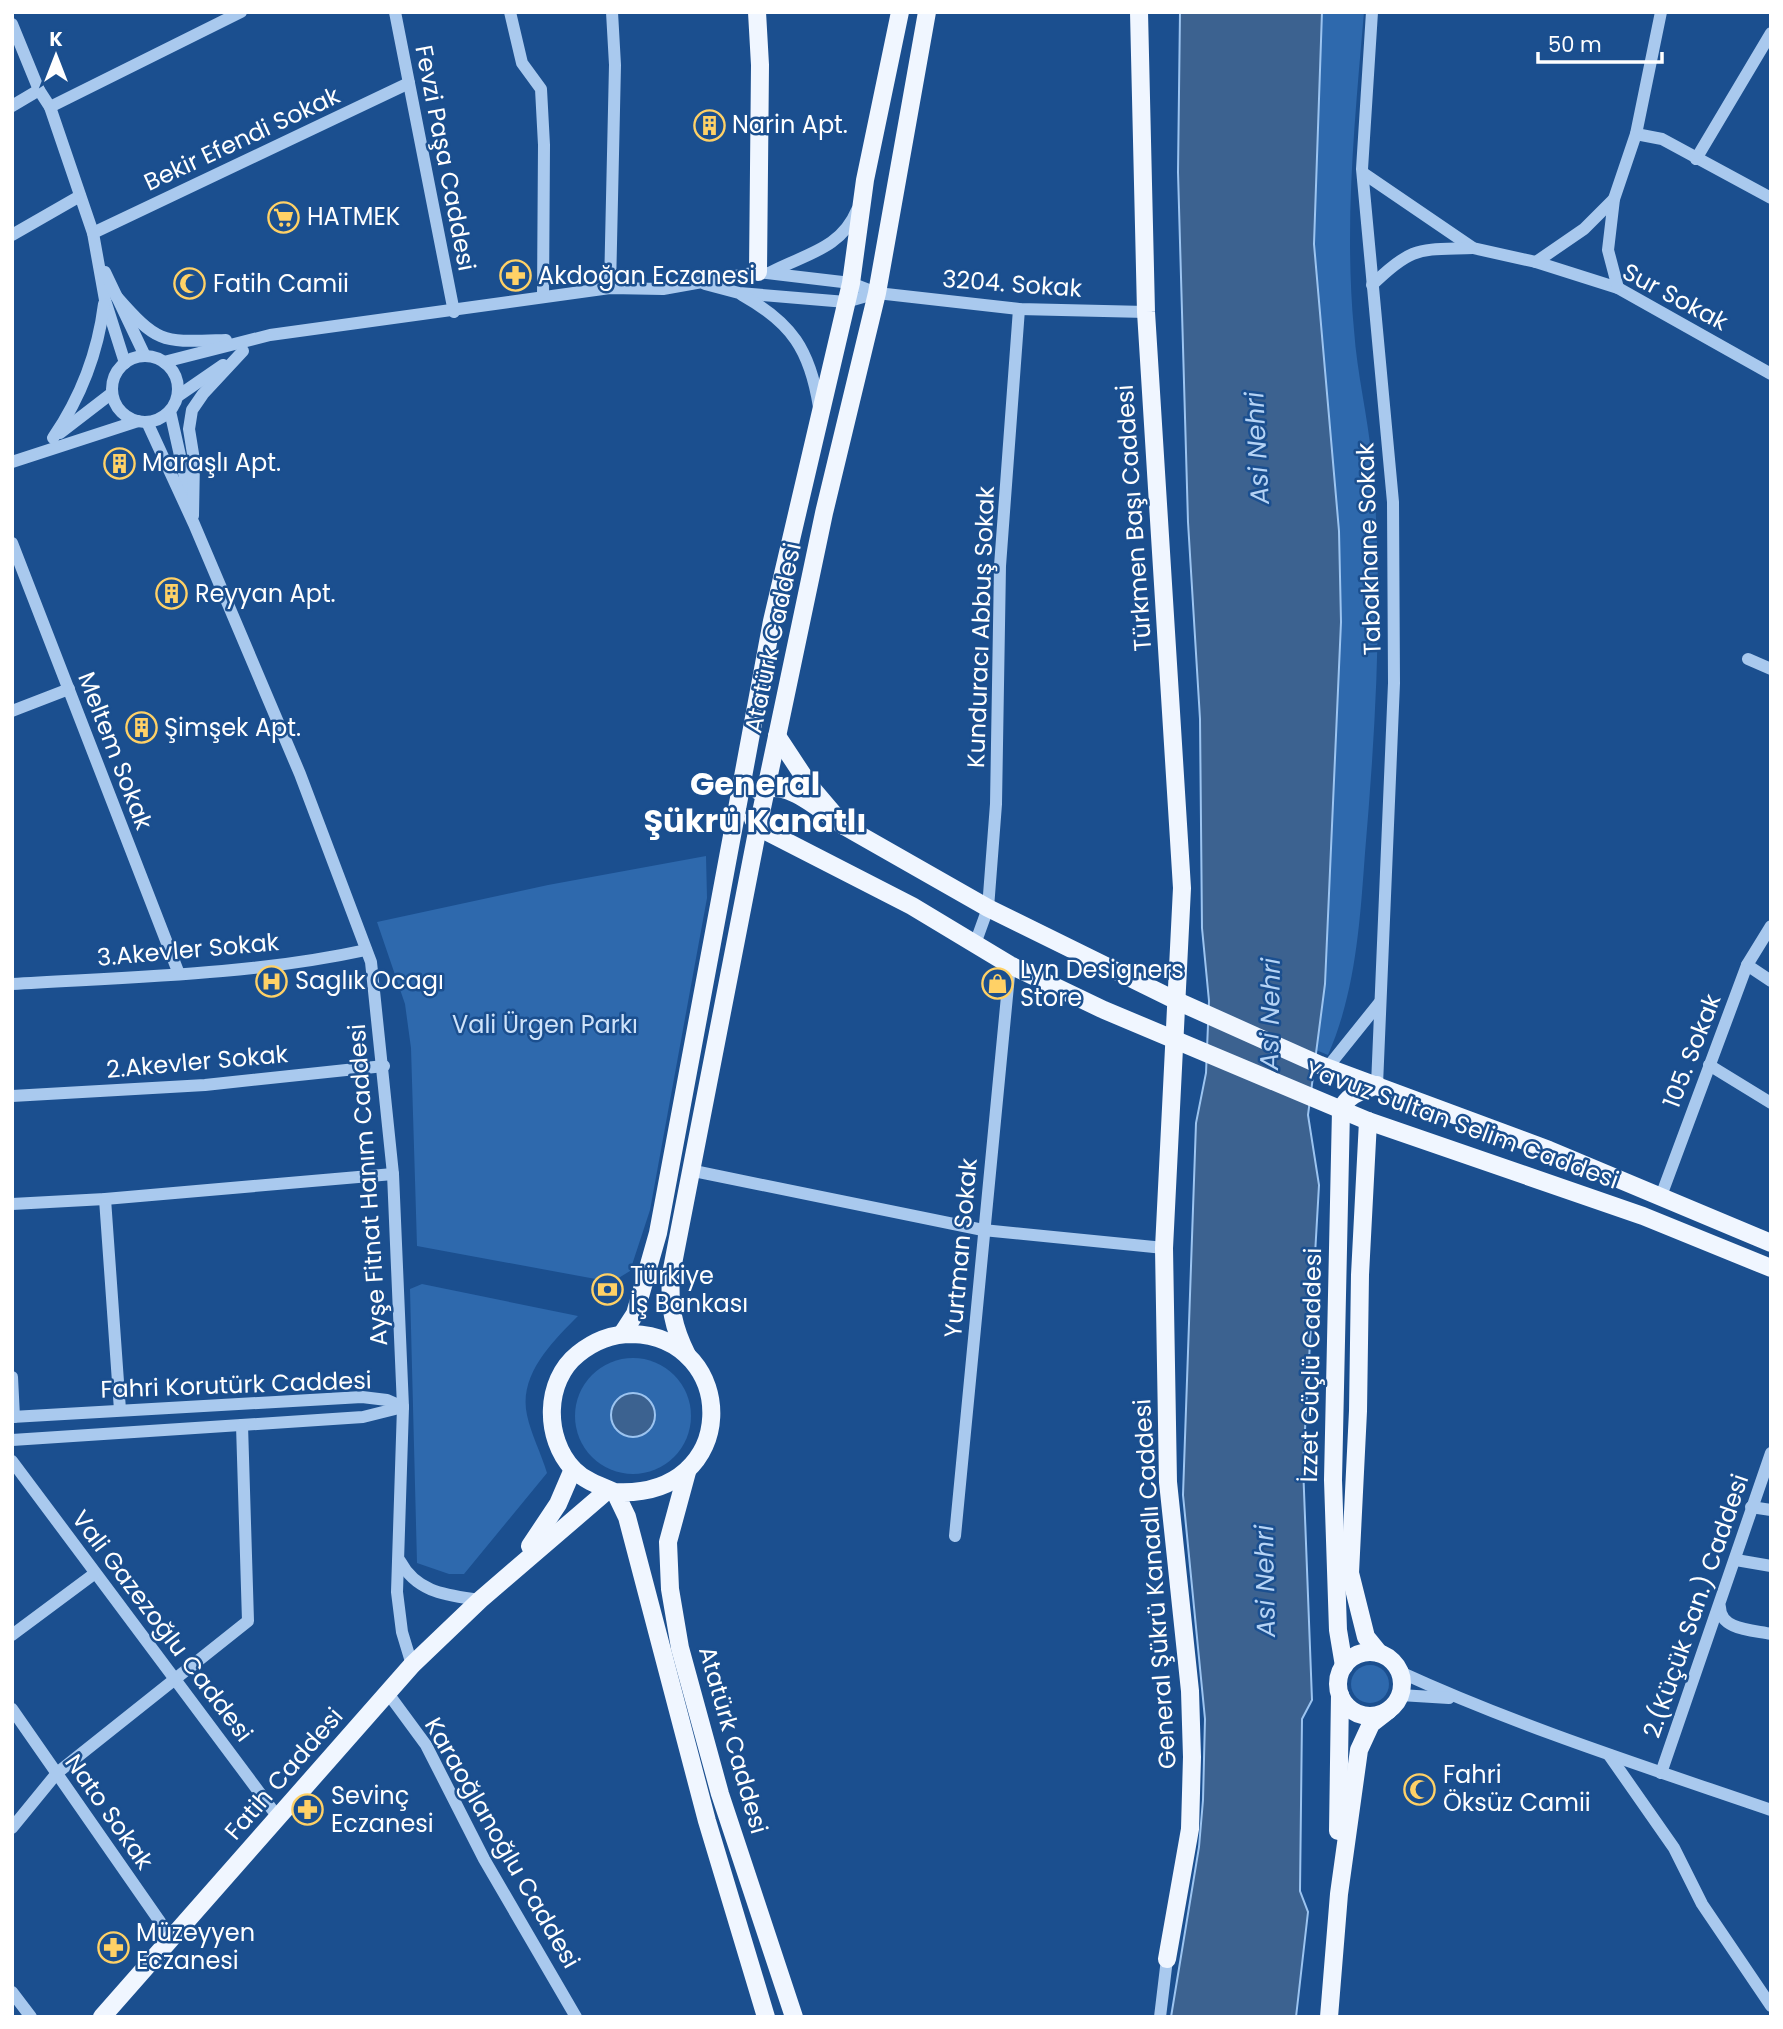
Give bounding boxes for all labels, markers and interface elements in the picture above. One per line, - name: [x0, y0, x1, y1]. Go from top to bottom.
- north arrow: [21, 21, 91, 91]
- scale bar: [1538, 21, 1662, 65]
- text: K: [49, 26, 63, 53]
- text: 50 m: [1548, 30, 1602, 59]
- street label: Fevzi Paşa Caddesi: [407, 42, 484, 274]
- street label: Bekir Efendi Sokak: [138, 78, 346, 198]
- building icon: Narin Apt.: [692, 108, 726, 142]
- place label: Narin Apt.: [732, 108, 848, 141]
- supermarket icon: HATMEK: [267, 200, 301, 234]
- place label: HATMEK: [307, 200, 400, 233]
- street label: Sur Sokak: [1617, 255, 1734, 338]
- pharmacy icon: Akdoğan Eczanesi: [498, 259, 532, 293]
- place label: Akdoğan Eczanesi: [538, 259, 755, 292]
- street label: 3204. Sokak: [941, 262, 1084, 305]
- mosque icon: Fatih Camii: [173, 267, 207, 301]
- place label: Fatih Camii: [213, 267, 349, 300]
- street label: Türkmen Başı Caddesi: [1108, 384, 1159, 653]
- water label: Asi Nehri: [1236, 390, 1278, 506]
- street label: Tabakhane Sokak: [1348, 442, 1389, 656]
- building icon: Maraşlı Apt.: [102, 446, 136, 480]
- place label: Maraşlı Apt.: [142, 446, 281, 479]
- street label: Kunduracı Abbuş Sokak: [959, 485, 1002, 769]
- street label: Atatürk Caddesi: [736, 540, 809, 736]
- building icon: Reyyan Apt.: [155, 577, 189, 611]
- place label: Reyyan Apt.: [195, 577, 336, 610]
- street label: Meltem Sokak: [70, 667, 161, 835]
- building icon: Şimşek Apt.: [124, 711, 158, 745]
- place label: Şimşek Apt.: [164, 711, 301, 744]
- district label: General Şükrü Kanatlı: [643, 761, 867, 843]
- street label: 3.Akevler Sokak: [96, 925, 281, 974]
- place label: Lyn Designers Store: [1020, 953, 1184, 1014]
- water label: Asi Nehri: [1251, 957, 1289, 1071]
- hospital icon: Saglık Ocagı: [255, 964, 289, 998]
- place label: Saglık Ocagı: [295, 964, 444, 997]
- shop icon: Lyn Designers Store: [980, 967, 1014, 1001]
- street label: 105. Sokak: [1655, 988, 1729, 1113]
- park label: Vali Ürgen Parkı: [452, 1008, 638, 1041]
- street label: Ayşe Fitnat Hanım Caddesi: [340, 1023, 395, 1347]
- street label: 2.Akevler Sokak: [105, 1037, 290, 1086]
- street label: Yavuz Sultan Selim Caddesi: [1301, 1052, 1623, 1197]
- street label: Yurtman Sokak: [936, 1156, 985, 1339]
- street label: İzzet Güçlü Caddesi: [1292, 1247, 1329, 1483]
- place label: Türkiye İş Bankası: [630, 1259, 748, 1320]
- bank icon: Türkiye İş Bankası: [590, 1273, 624, 1307]
- street label: Fahri Korutürk Caddesi: [100, 1363, 372, 1406]
- street label: General Şükrü Kanadlı Caddesi: [1125, 1398, 1184, 1770]
- street label: 2.(Küçük San.) Caddesi: [1635, 1470, 1756, 1742]
- street label: Vali Gazezoğlu Caddesi: [64, 1503, 260, 1748]
- water label: Asi Nehri: [1246, 1524, 1284, 1638]
- street label: Atatürk Caddesi: [691, 1642, 776, 1837]
- street label: Fatih Caddesi: [217, 1700, 350, 1847]
- street label: Karaoğlanoğlu Caddesi: [417, 1711, 588, 1974]
- street label: Nato Sokak: [57, 1747, 162, 1877]
- place label: Fahri Öksüz Camii: [1443, 1758, 1591, 1819]
- mosque icon: Fahri Öksüz Camii: [1403, 1772, 1437, 1806]
- place label: Sevinç Eczanesi: [331, 1779, 434, 1840]
- pharmacy icon: Sevinç Eczanesi: [291, 1793, 325, 1827]
- place label: Müzeyyen Eczanesi: [136, 1916, 255, 1977]
- pharmacy icon: Müzeyyen Eczanesi: [96, 1930, 130, 1964]

